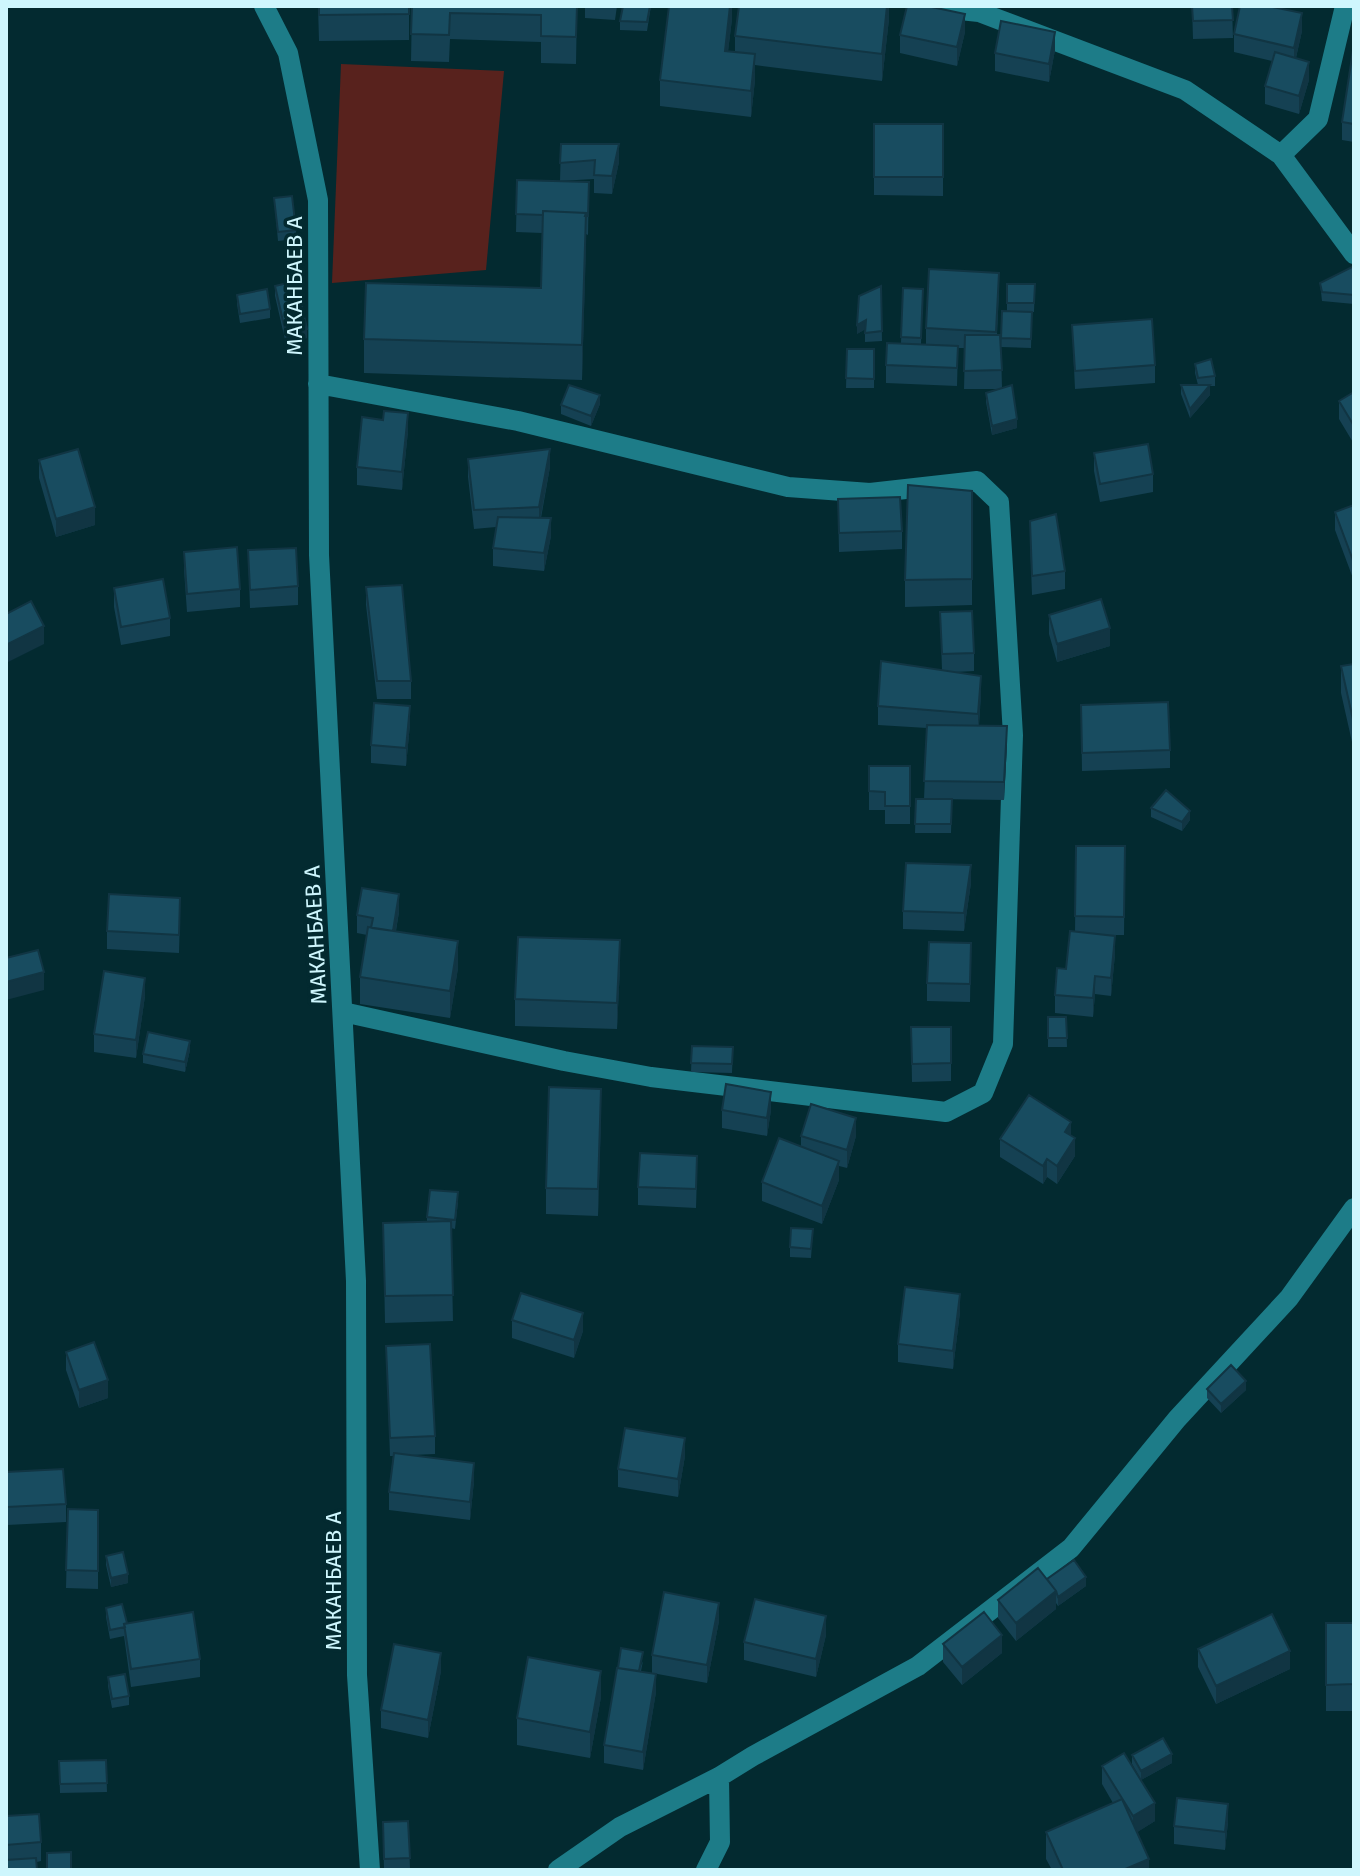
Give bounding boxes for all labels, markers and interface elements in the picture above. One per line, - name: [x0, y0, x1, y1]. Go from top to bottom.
- street label: МАКАНБАЕВ А: [281, 216, 308, 355]
- street label: МАКАНБАЕВ А: [298, 864, 333, 1005]
- street label: МАКАНБАЕВ А: [320, 1511, 347, 1650]

